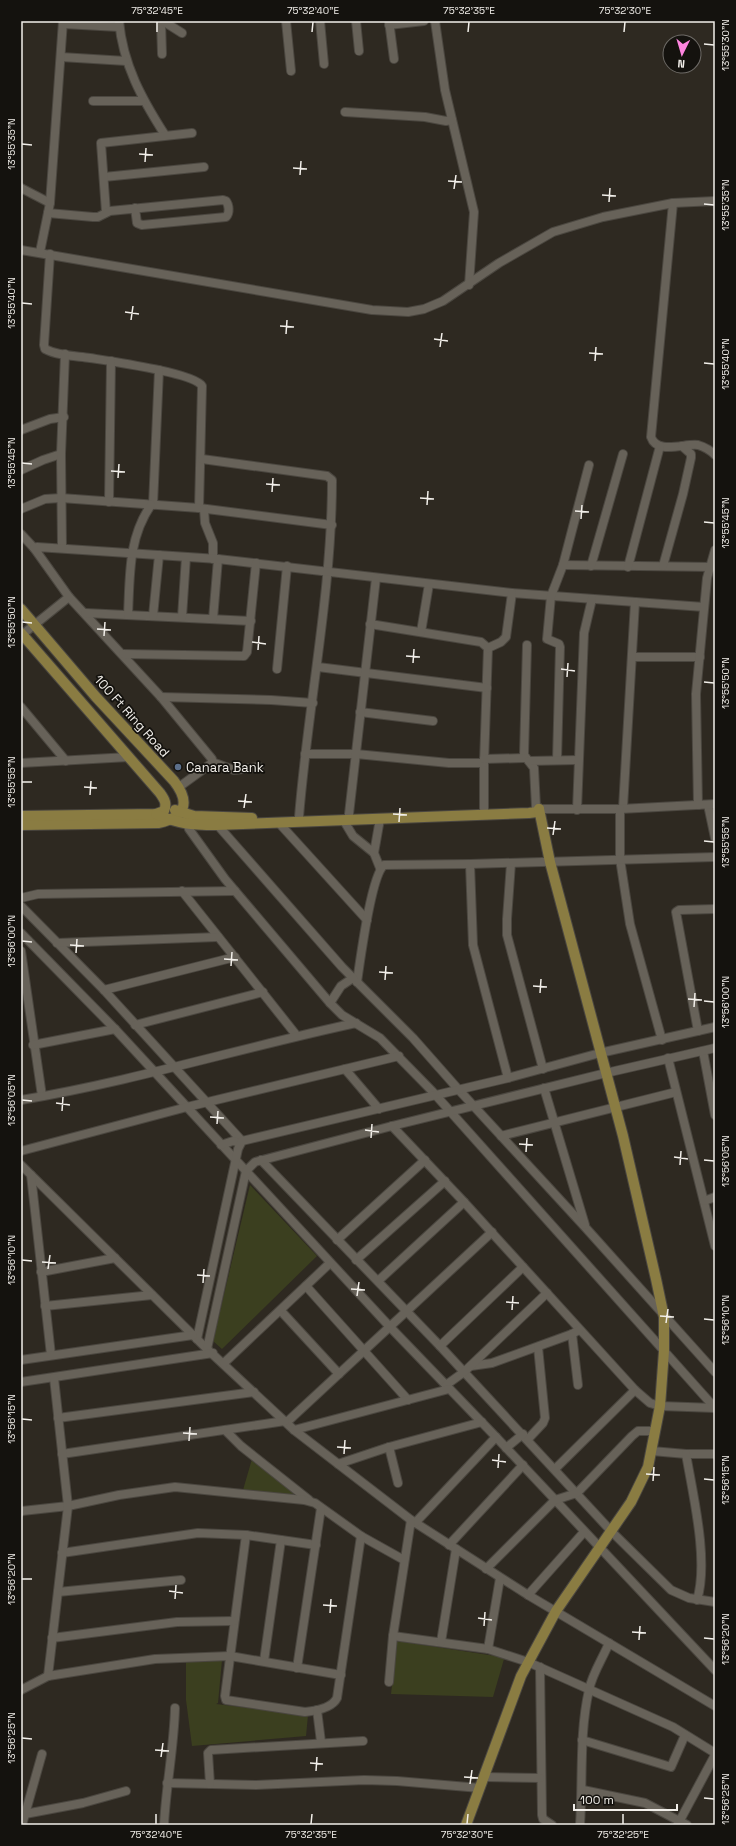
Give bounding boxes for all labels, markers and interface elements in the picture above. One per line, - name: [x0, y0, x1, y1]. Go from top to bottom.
- text: 75°32'45"E: [131, 4, 183, 17]
- text: 75°32'40"E: [287, 4, 339, 17]
- text: 75°32'35"E: [443, 4, 495, 17]
- text: 75°32'30"E: [599, 4, 652, 17]
- text: 13°55'30"N: [719, 19, 732, 71]
- north arrow: [662, 34, 702, 74]
- text: N: [677, 57, 685, 71]
- text: 13°55'35"N: [5, 118, 18, 170]
- text: 13°55'35"N: [719, 179, 732, 231]
- text: 13°55'40"N: [5, 277, 18, 329]
- text: 13°55'40"N: [719, 338, 732, 390]
- text: 13°55'45"N: [5, 437, 18, 489]
- text: 13°55'45"N: [719, 497, 732, 549]
- text: 13°55'50"N: [5, 596, 18, 648]
- text: 13°55'50"N: [719, 657, 732, 709]
- street label: 100 Ft Ring Road: [91, 671, 173, 761]
- text: 13°55'55"N: [5, 756, 18, 808]
- place label: Canara Bank: [186, 759, 264, 776]
- marker: Canara Bank: [173, 762, 183, 772]
- text: 13°55'55"N: [719, 816, 732, 868]
- text: 13°56'00"N: [5, 915, 18, 967]
- text: 13°56'00"N: [719, 976, 732, 1028]
- text: 13°56'05"N: [5, 1074, 18, 1126]
- text: 13°56'05"N: [719, 1135, 732, 1187]
- text: 13°56'10"N: [5, 1235, 18, 1285]
- text: 13°56'10"N: [719, 1295, 732, 1345]
- text: 13°56'15"N: [5, 1394, 18, 1444]
- text: 13°56'15"N: [719, 1455, 732, 1505]
- text: 13°56'20"N: [5, 1553, 18, 1605]
- text: 13°56'20"N: [719, 1613, 732, 1665]
- text: 13°56'25"N: [5, 1712, 18, 1764]
- text: 13°56'25"N: [719, 1773, 732, 1825]
- scale bar: [574, 1786, 677, 1812]
- text: 100 m: [580, 1792, 614, 1808]
- text: 75°32'40"E: [130, 1828, 182, 1841]
- text: 75°32'35"E: [285, 1828, 337, 1841]
- text: 75°32'30"E: [441, 1828, 494, 1841]
- text: 75°32'25"E: [597, 1828, 649, 1841]

